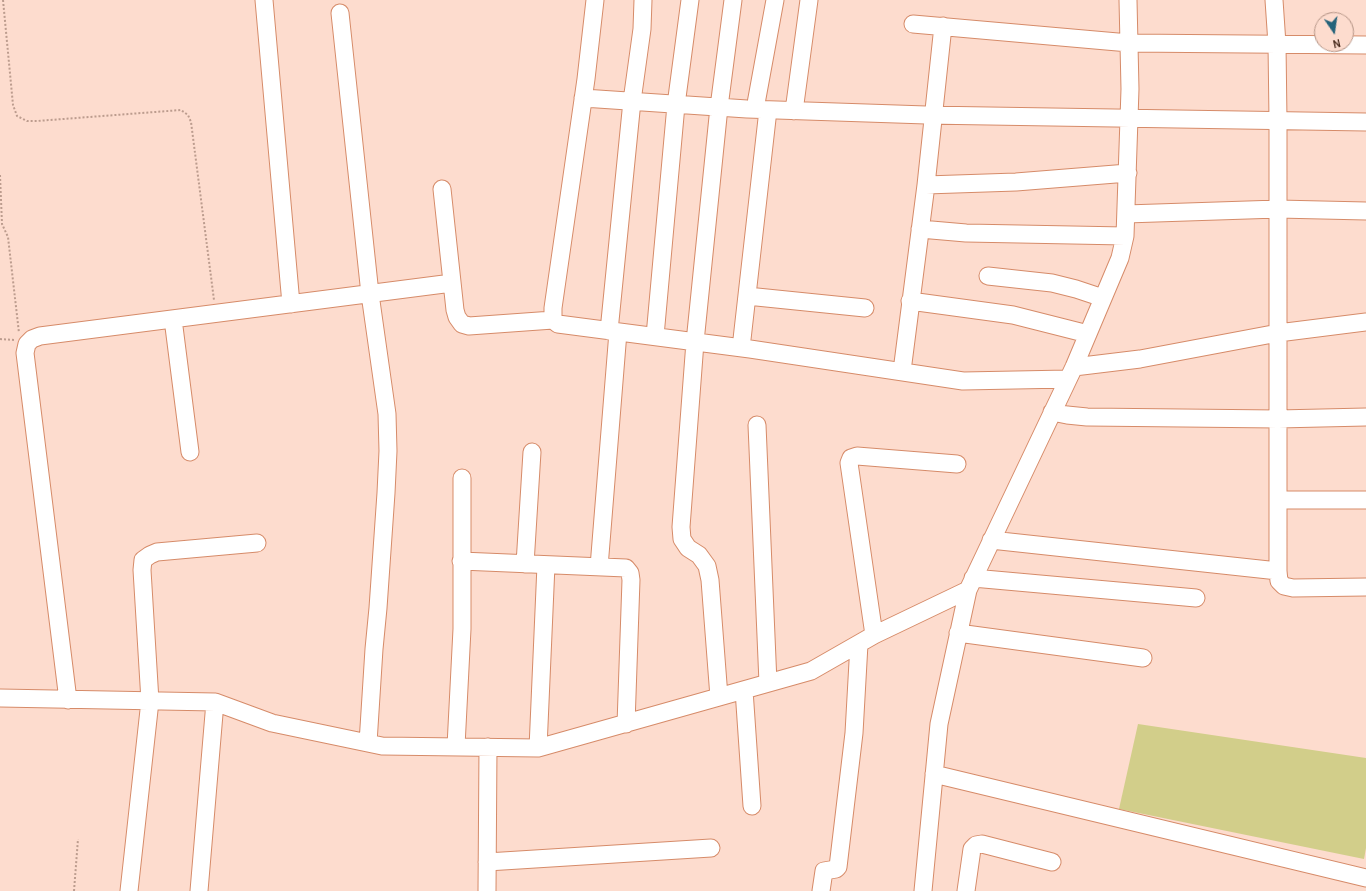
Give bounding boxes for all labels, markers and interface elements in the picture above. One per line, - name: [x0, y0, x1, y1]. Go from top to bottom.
- north arrow: [1314, 12, 1354, 52]
- text: N: [1331, 36, 1342, 50]

